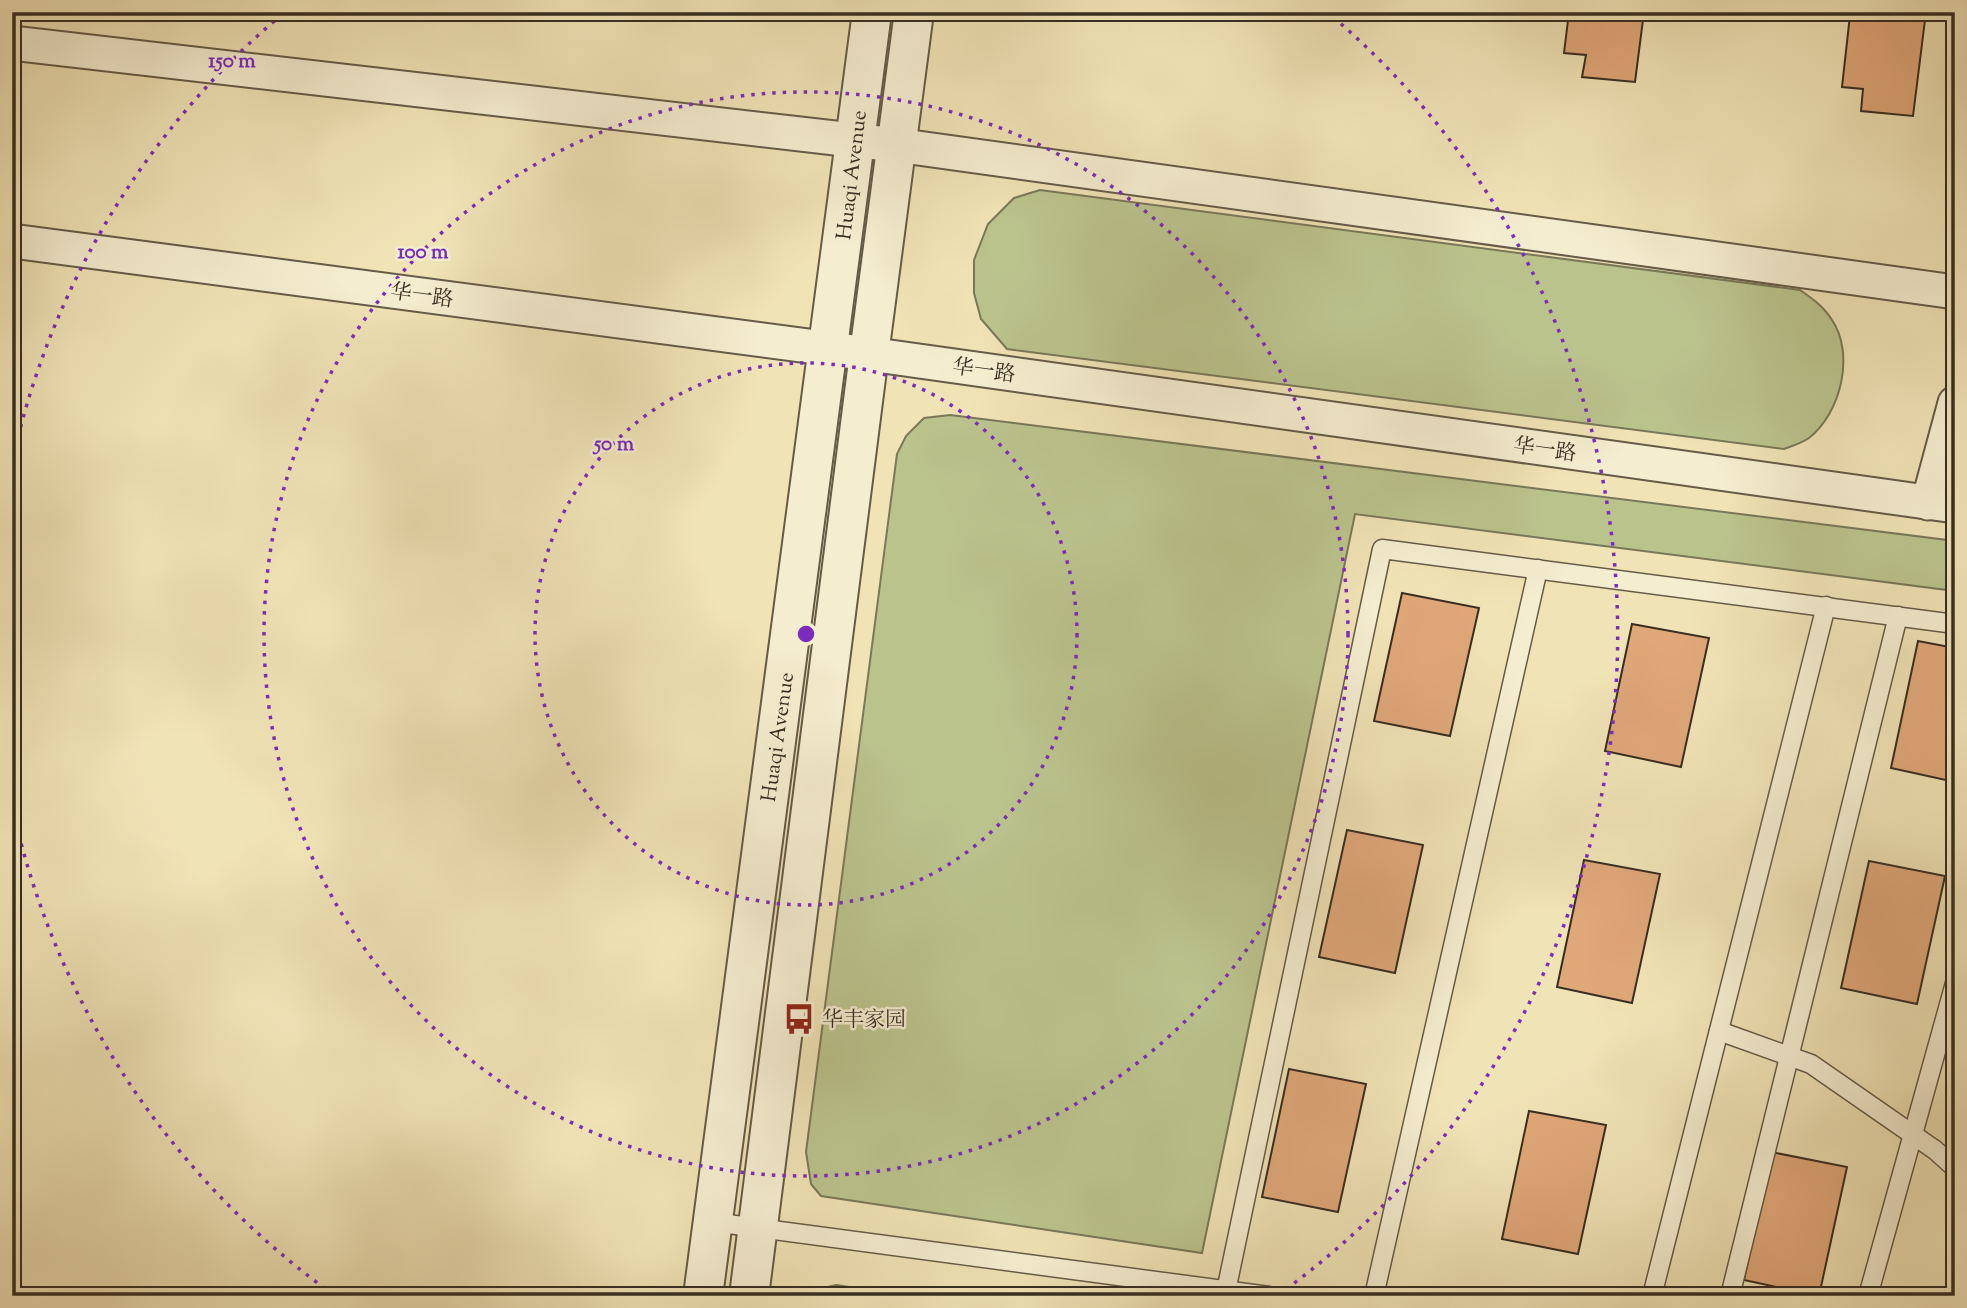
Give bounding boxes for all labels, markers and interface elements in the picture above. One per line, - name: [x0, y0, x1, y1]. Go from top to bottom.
- text: 150 m: [208, 47, 256, 77]
- street label: Huaqi Avenue: [830, 109, 876, 242]
- text: 100 m: [398, 238, 449, 268]
- street label: 华一路: [388, 278, 455, 316]
- street label: 华一路: [950, 353, 1017, 391]
- text: 50 m: [592, 430, 635, 460]
- street label: 华一路: [1511, 432, 1578, 470]
- centre of rings: [794, 622, 818, 646]
- street label: Huaqi Avenue: [755, 671, 803, 804]
- bus stop icon: 华丰家园: [782, 1002, 816, 1036]
- place label: 华丰家园: [822, 1006, 906, 1036]

